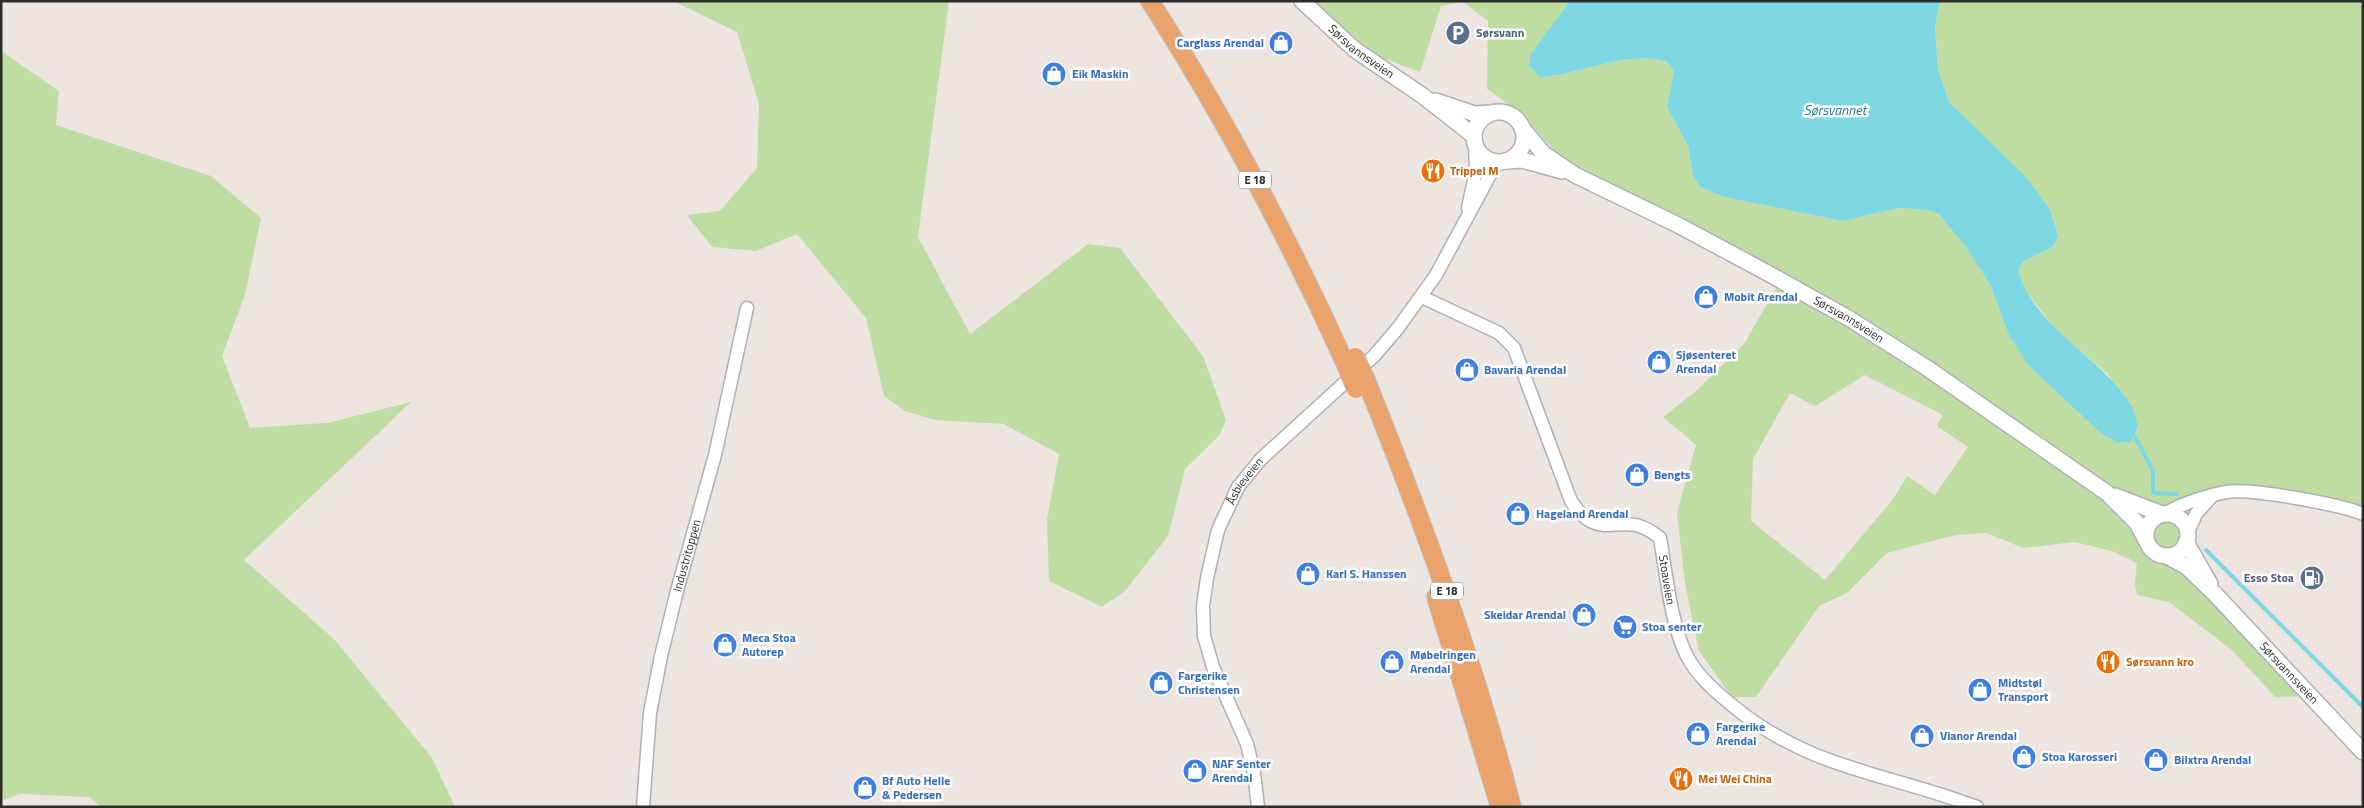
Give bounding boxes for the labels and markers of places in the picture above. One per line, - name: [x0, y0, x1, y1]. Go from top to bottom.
- parking icon: Sørsvann: [1445, 20, 1471, 46]
- place label: Sørsvann: [1476, 23, 1524, 42]
- shop icon: Carglass Arendal: [1268, 30, 1294, 56]
- place label: Carglass Arendal: [1177, 33, 1264, 52]
- shop icon: Eik Maskin: [1041, 61, 1067, 87]
- place label: Eik Maskin: [1072, 64, 1129, 83]
- restaurant icon: Trippel M: [1420, 158, 1446, 184]
- place label: Trippel M: [1450, 161, 1499, 180]
- shop icon: Mobit Arendal: [1693, 284, 1719, 310]
- place label: Mobit Arendal: [1724, 287, 1798, 306]
- place label: Sjøsenteret Arendal: [1676, 345, 1737, 378]
- shop icon: Sjøsenteret Arendal: [1646, 349, 1672, 375]
- shop icon: Bavaria Arendal: [1454, 357, 1480, 383]
- place label: Bavaria Arendal: [1484, 360, 1566, 379]
- shop icon: Bengts: [1624, 462, 1650, 488]
- place label: Bengts: [1654, 465, 1691, 484]
- shop icon: Hageland Arendal: [1505, 501, 1531, 527]
- place label: Hageland Arendal: [1536, 504, 1628, 523]
- shop icon: Karl S. Hanssen: [1295, 561, 1321, 587]
- place label: Karl S. Hanssen: [1326, 564, 1407, 583]
- fuel station icon: Esso Stoa: [2299, 565, 2325, 591]
- place label: Esso Stoa: [2244, 568, 2294, 587]
- shop icon: Skeidar Arendal: [1571, 602, 1597, 628]
- place label: Skeidar Arendal: [1484, 605, 1566, 624]
- supermarket icon: Stoa senter: [1612, 614, 1638, 640]
- place label: Stoa senter: [1642, 617, 1702, 636]
- place label: Meca Stoa Autorep: [742, 628, 796, 661]
- shop icon: Meca Stoa Autorep: [712, 632, 738, 658]
- place label: Møbelringen Arendal: [1410, 645, 1476, 678]
- shop icon: Møbelringen Arendal: [1379, 649, 1405, 675]
- restaurant icon: Sørsvann kro: [2095, 649, 2121, 675]
- place label: Sørsvann kro: [2126, 652, 2194, 671]
- place label: Fargerike Christensen: [1178, 666, 1240, 699]
- shop icon: Fargerike Christensen: [1148, 670, 1174, 696]
- place label: Midtstøl Transport: [1998, 673, 2049, 706]
- shop icon: Midtstøl Transport: [1967, 677, 1993, 703]
- place label: Fargerike Arendal: [1716, 717, 1765, 750]
- shop icon: Fargerike Arendal: [1685, 721, 1711, 747]
- shop icon: Vianor Arendal: [1909, 723, 1935, 749]
- place label: Vianor Arendal: [1940, 726, 2017, 745]
- shop icon: Stoa Karosseri: [2011, 744, 2037, 770]
- place label: Stoa Karosseri: [2042, 747, 2117, 766]
- shop icon: Bilxtra Arendal: [2143, 747, 2169, 773]
- place label: Bilxtra Arendal: [2174, 750, 2251, 769]
- place label: NAF Senter Arendal: [1212, 754, 1271, 787]
- shop icon: NAF Senter Arendal: [1182, 758, 1208, 784]
- restaurant icon: Mei Wei China: [1668, 766, 1694, 792]
- place label: Mei Wei China: [1698, 769, 1772, 788]
- place label: Bf Auto Helle & Pedersen: [882, 771, 950, 804]
- shop icon: Bf Auto Helle & Pedersen: [852, 775, 878, 801]

